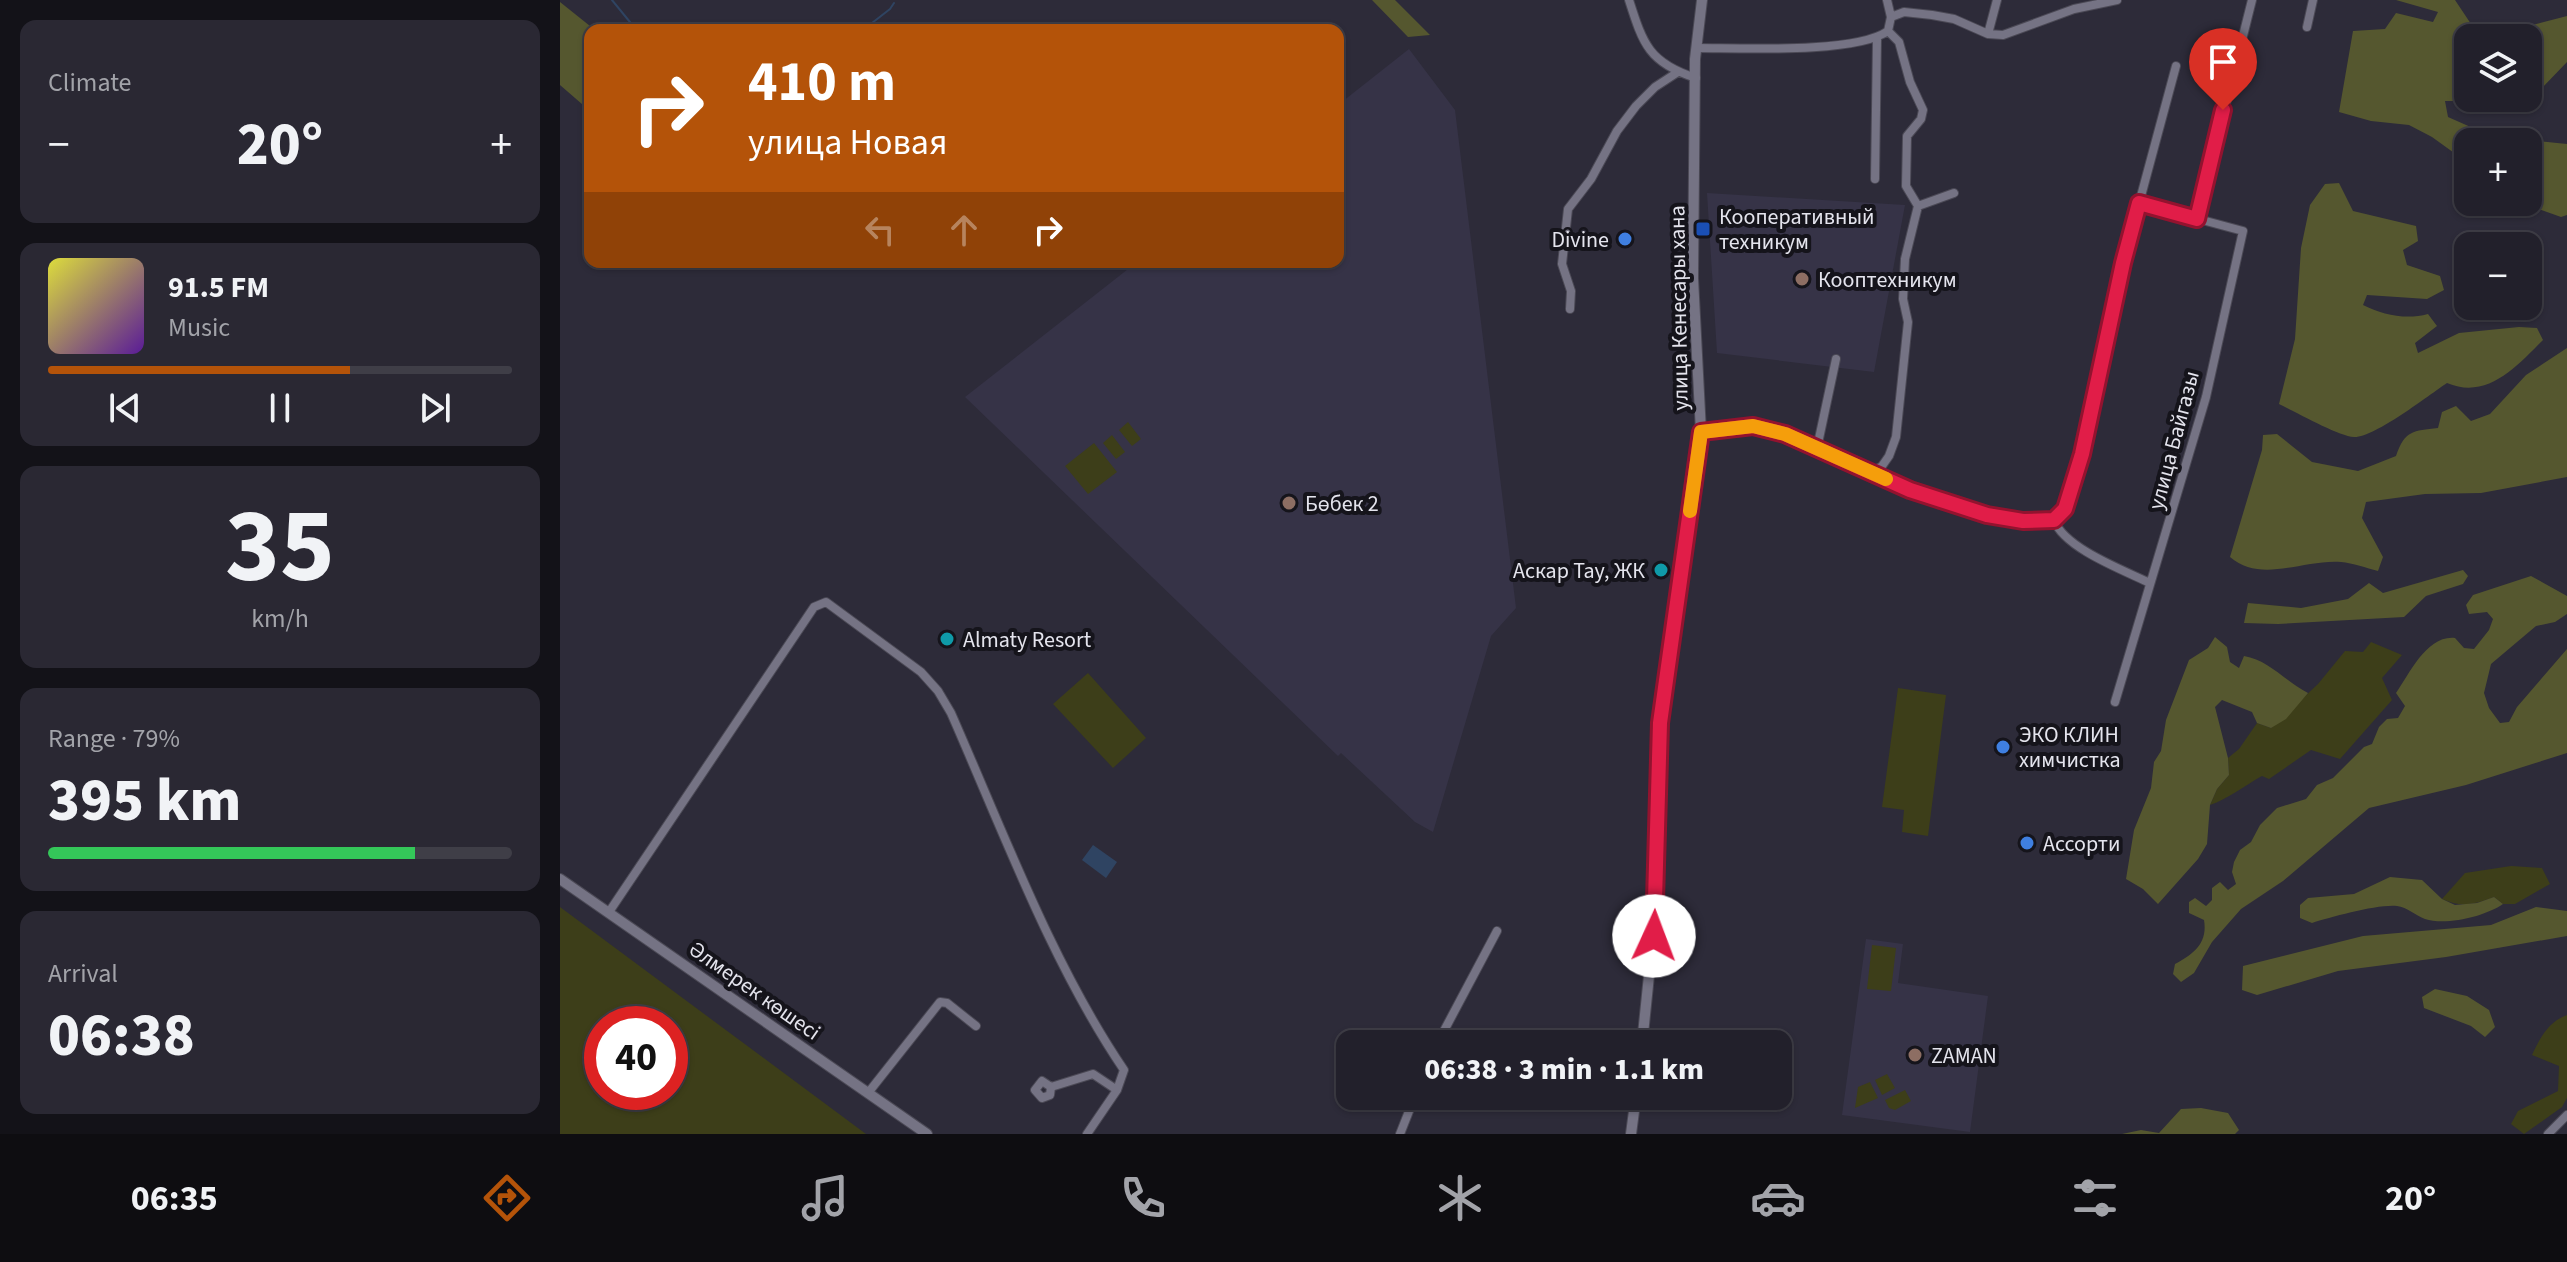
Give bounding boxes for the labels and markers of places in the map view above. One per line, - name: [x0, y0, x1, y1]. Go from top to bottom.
- pin: [2189, 28, 2257, 110]
- place label: Кооперативный техникум: [1719, 201, 1875, 258]
- marker: Кооперативный техникум: [1694, 220, 1712, 238]
- place label: Divine: [1551, 224, 1609, 256]
- marker: Divine: [1616, 230, 1634, 248]
- place label: Кооптехникум: [1818, 264, 1957, 296]
- marker: Кооптехникум: [1793, 270, 1811, 288]
- place label: Бөбек 2: [1305, 488, 1379, 520]
- marker: Бөбек 2: [1280, 494, 1298, 512]
- place label: Аскар Тау, ЖК: [1513, 555, 1645, 587]
- marker: Аскар Тау, ЖК: [1652, 561, 1670, 579]
- place label: Almaty Resort: [963, 624, 1092, 656]
- marker: Almaty Resort: [938, 630, 956, 648]
- place label: ЭКО КЛИН химчистка: [2019, 719, 2121, 776]
- marker: ЭКО КЛИН химчистка: [1994, 738, 2012, 756]
- place label: Ассорти: [2043, 828, 2120, 860]
- marker: Ассорти: [2018, 834, 2036, 852]
- place label: ZAMAN: [1931, 1040, 1997, 1072]
- marker: ZAMAN: [1906, 1046, 1924, 1064]

